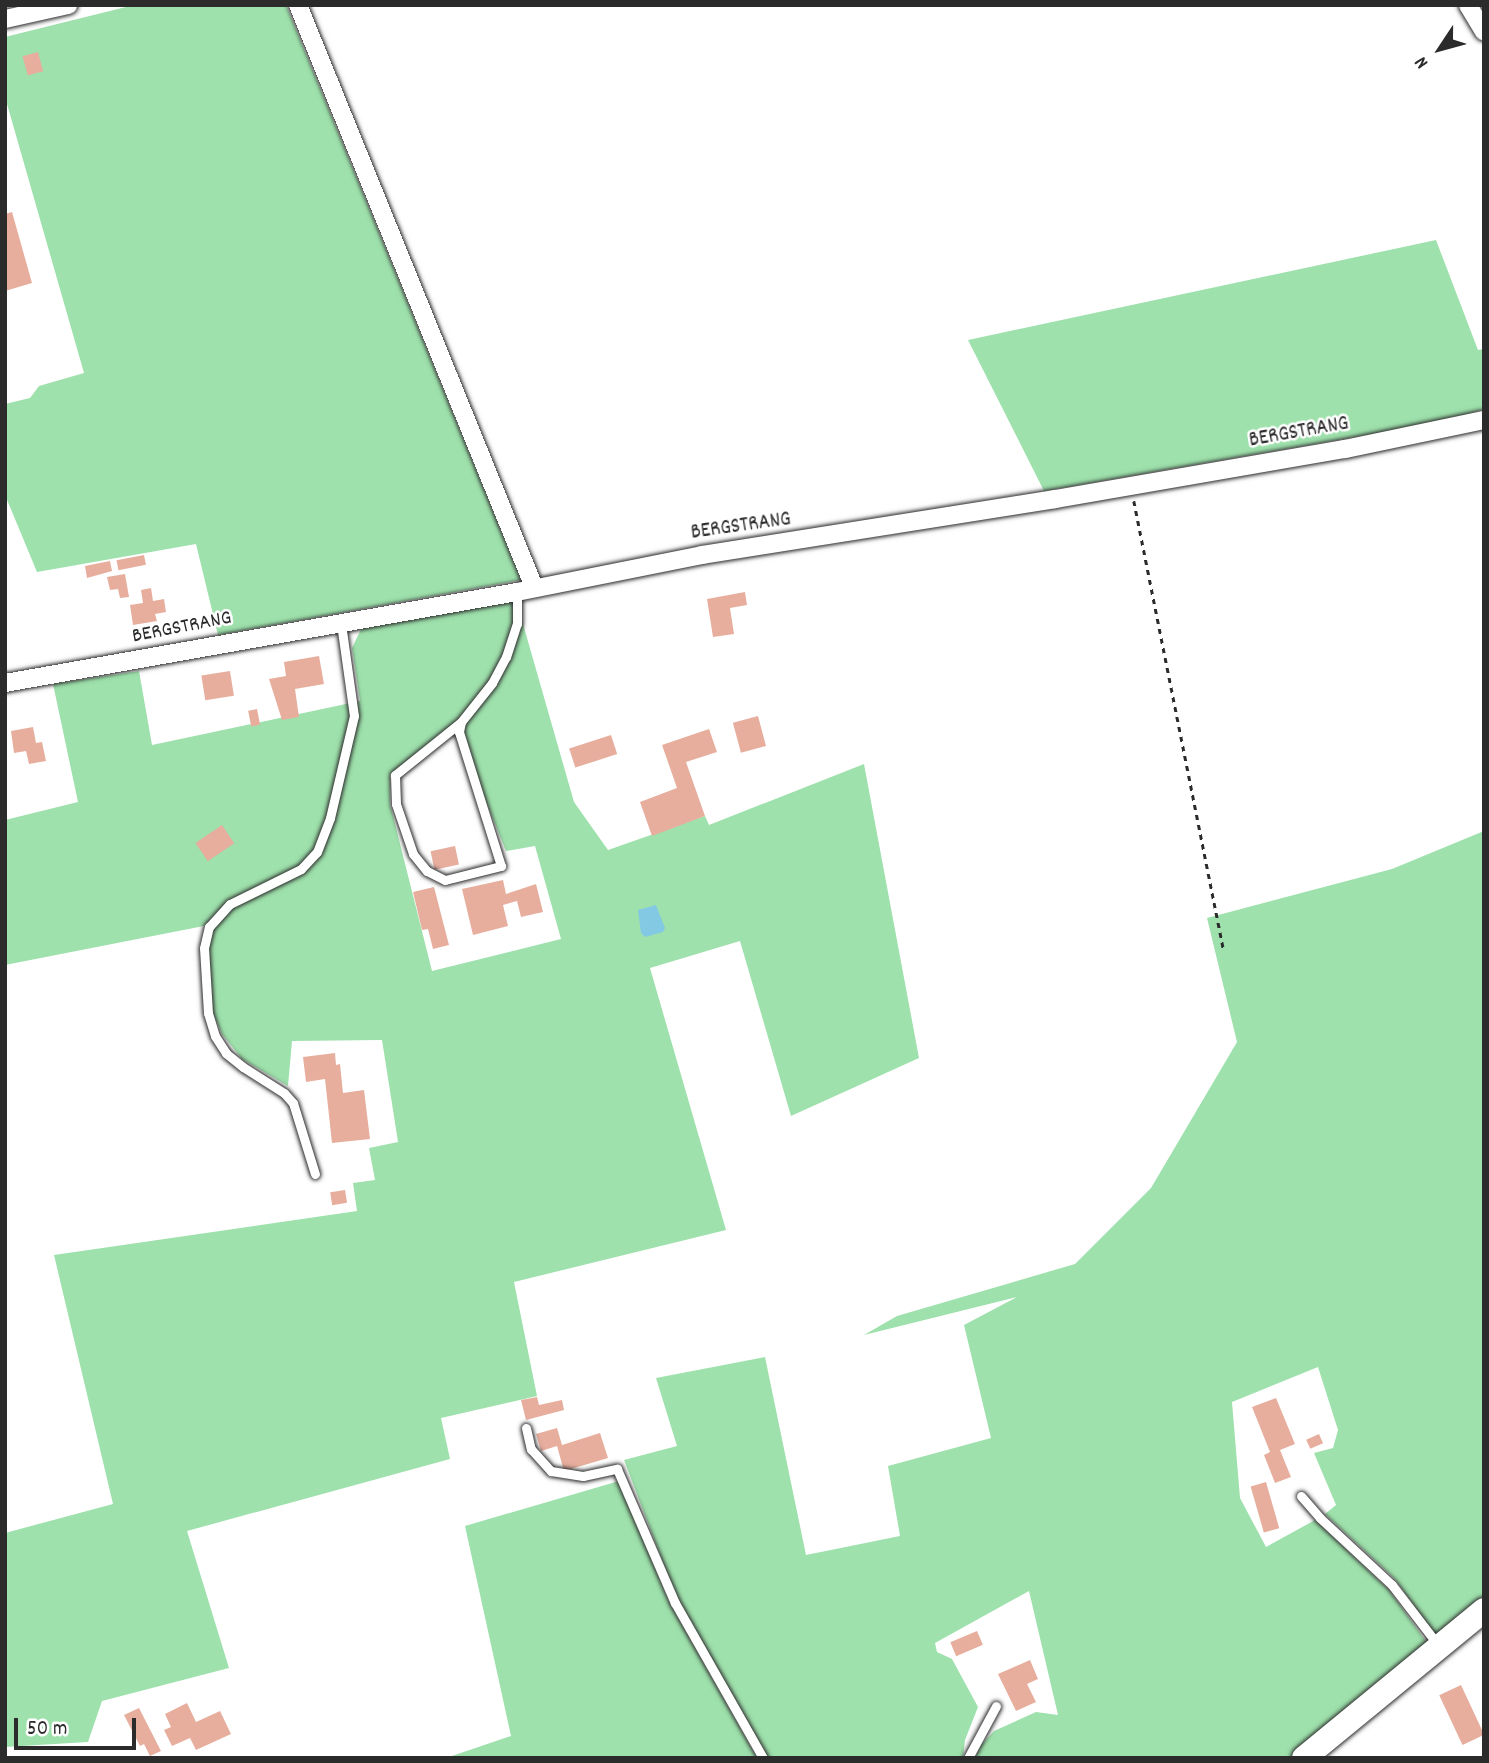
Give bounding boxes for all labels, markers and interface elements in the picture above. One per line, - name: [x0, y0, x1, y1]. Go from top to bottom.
- north arrow: [1405, 14, 1475, 84]
- text: N: [1409, 50, 1436, 73]
- street label: BERGSTRANG: [1247, 412, 1351, 454]
- street label: BERGSTRANG: [689, 508, 793, 546]
- street label: BERGSTRANG: [130, 606, 234, 650]
- scale bar: [18, 1704, 140, 1748]
- text: 50 m: [27, 1715, 67, 1745]

